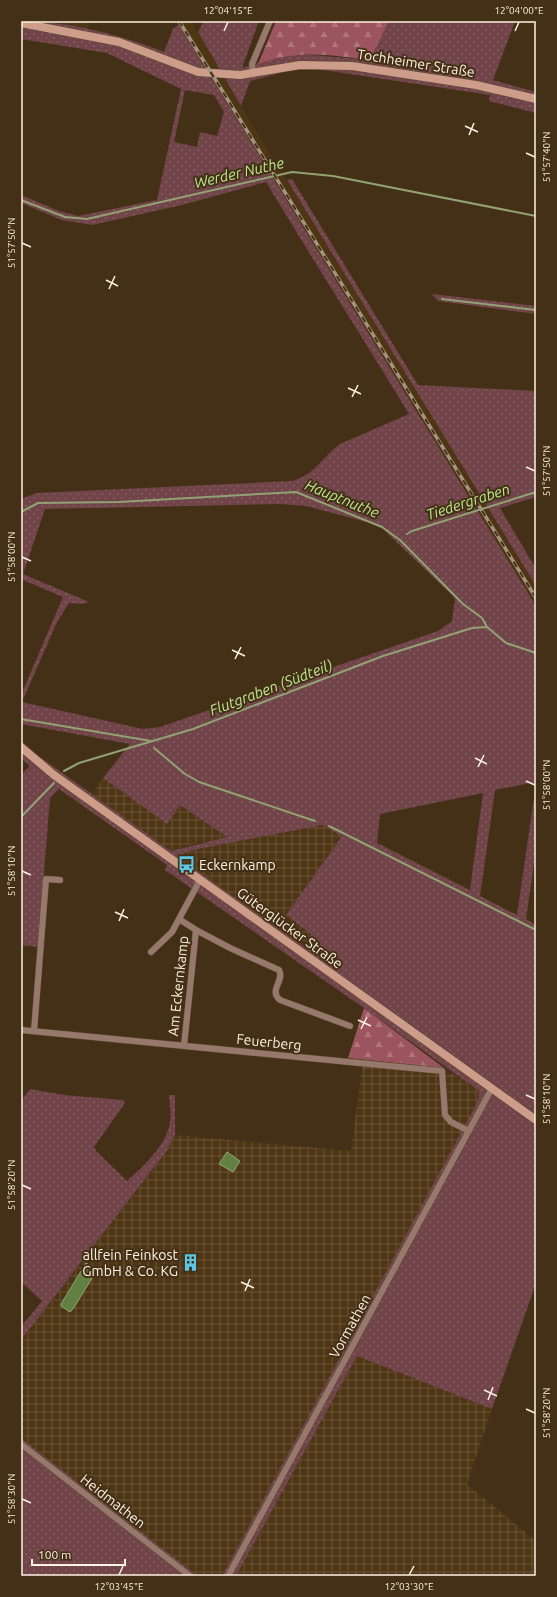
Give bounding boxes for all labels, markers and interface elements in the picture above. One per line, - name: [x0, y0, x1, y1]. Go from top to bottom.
- text: 12°04'15"E: [203, 5, 253, 16]
- text: 12°04'00"E: [494, 5, 544, 16]
- street label: Tochheimer Straße: [356, 46, 476, 80]
- text: 51°57'40"N: [541, 132, 552, 182]
- water label: Werder Nuthe: [192, 154, 286, 191]
- text: 51°57'50"N: [6, 218, 17, 268]
- text: 51°57'50"N: [541, 446, 552, 496]
- water label: Hauptnuthe: [303, 476, 382, 521]
- water label: Tiedergraben: [424, 480, 512, 523]
- text: 51°58'00"N: [6, 532, 17, 582]
- water label: Flutgraben (Südteil): [207, 656, 335, 719]
- text: 51°58'00"N: [541, 760, 552, 810]
- text: 51°58'10"N: [6, 846, 17, 896]
- bus stop icon: Eckernkamp: [176, 855, 196, 875]
- place label: Eckernkamp: [199, 857, 276, 873]
- street label: Güterglücker Straße: [234, 884, 346, 972]
- street label: Am Eckernkamp: [165, 935, 191, 1037]
- street label: Feuerberg: [236, 1031, 302, 1053]
- text: 51°58'10"N: [541, 1074, 552, 1124]
- text: 51°58'20"N: [6, 1160, 17, 1210]
- place label: allfein Feinkost GmbH & Co. KG: [82, 1247, 178, 1279]
- building icon: allfein Feinkost GmbH & Co. KG: [181, 1253, 201, 1273]
- street label: Vormathen: [326, 1291, 374, 1361]
- text: 51°58'20"N: [541, 1388, 552, 1438]
- street label: Heidmathen: [78, 1471, 148, 1531]
- text: 51°58'30"N: [6, 1474, 17, 1524]
- scale bar: [32, 1541, 125, 1567]
- text: 100 m: [38, 1548, 71, 1561]
- text: 12°03'45"E: [94, 1581, 144, 1592]
- text: 12°03'30"E: [384, 1581, 434, 1592]

